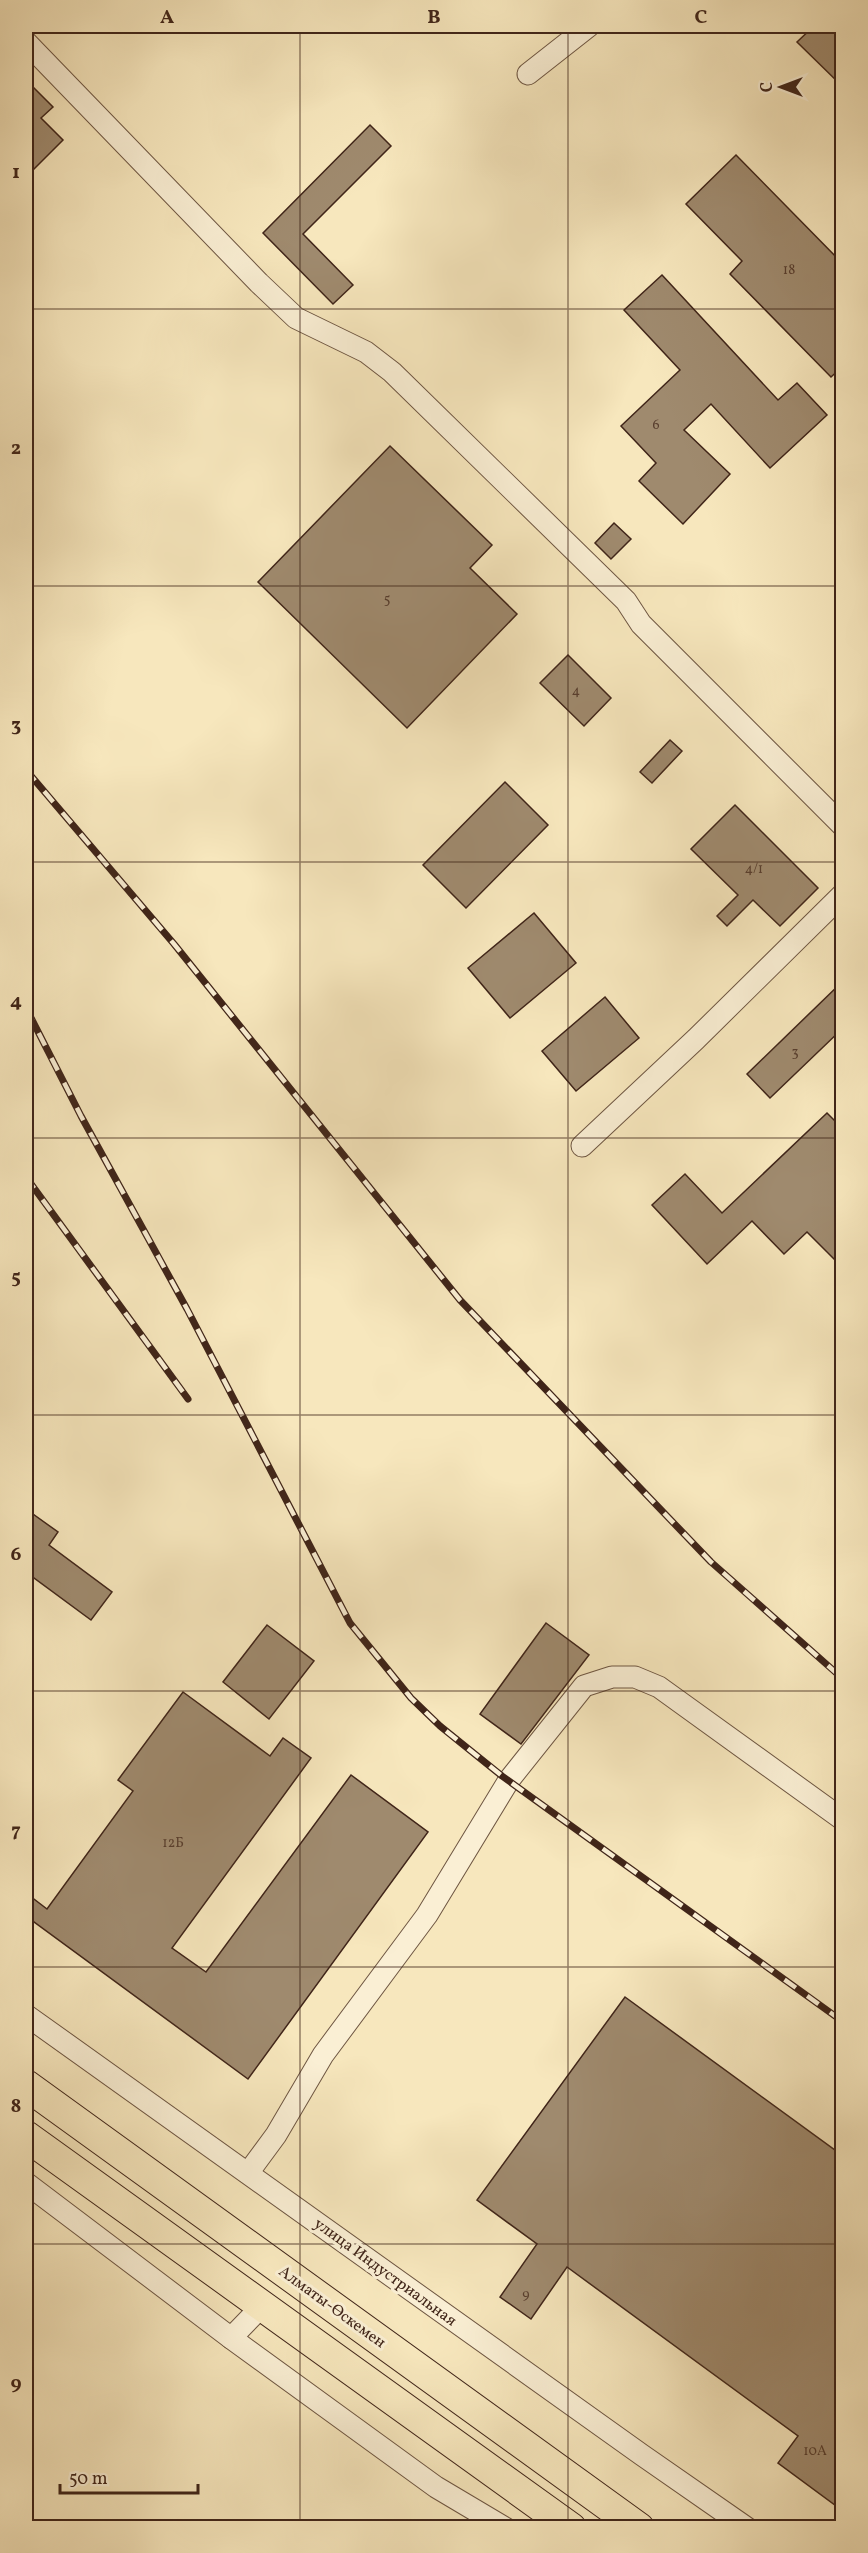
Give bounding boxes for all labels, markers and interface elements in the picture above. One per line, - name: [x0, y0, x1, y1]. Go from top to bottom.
- text: A: [160, 4, 174, 32]
- text: B: [427, 4, 441, 32]
- text: C: [695, 4, 708, 32]
- north arrow: [751, 57, 811, 117]
- text: С: [757, 82, 779, 92]
- text: 1: [12, 159, 20, 187]
- house number: 18: [783, 261, 795, 280]
- house number: 6: [652, 416, 660, 435]
- text: 2: [11, 435, 21, 463]
- house number: 5: [384, 590, 390, 609]
- house number: 4: [572, 682, 580, 701]
- text: 3: [11, 712, 21, 740]
- house number: 4/1: [745, 860, 763, 879]
- text: 4: [10, 988, 22, 1016]
- house number: 3: [791, 1043, 799, 1062]
- text: 5: [11, 1264, 21, 1292]
- text: 6: [11, 1541, 22, 1569]
- text: 7: [11, 1817, 21, 1845]
- house number: 12Б: [162, 1834, 184, 1853]
- text: 8: [11, 2093, 21, 2121]
- street label: улица Индустриальная: [309, 2213, 461, 2332]
- street label: Алматы-Өскемен: [274, 2261, 390, 2354]
- house number: 9: [522, 2285, 530, 2304]
- text: 9: [10, 2370, 22, 2398]
- house number: 10А: [803, 2442, 827, 2461]
- scale bar: [60, 2457, 198, 2495]
- text: 50 m: [69, 2467, 108, 2492]

